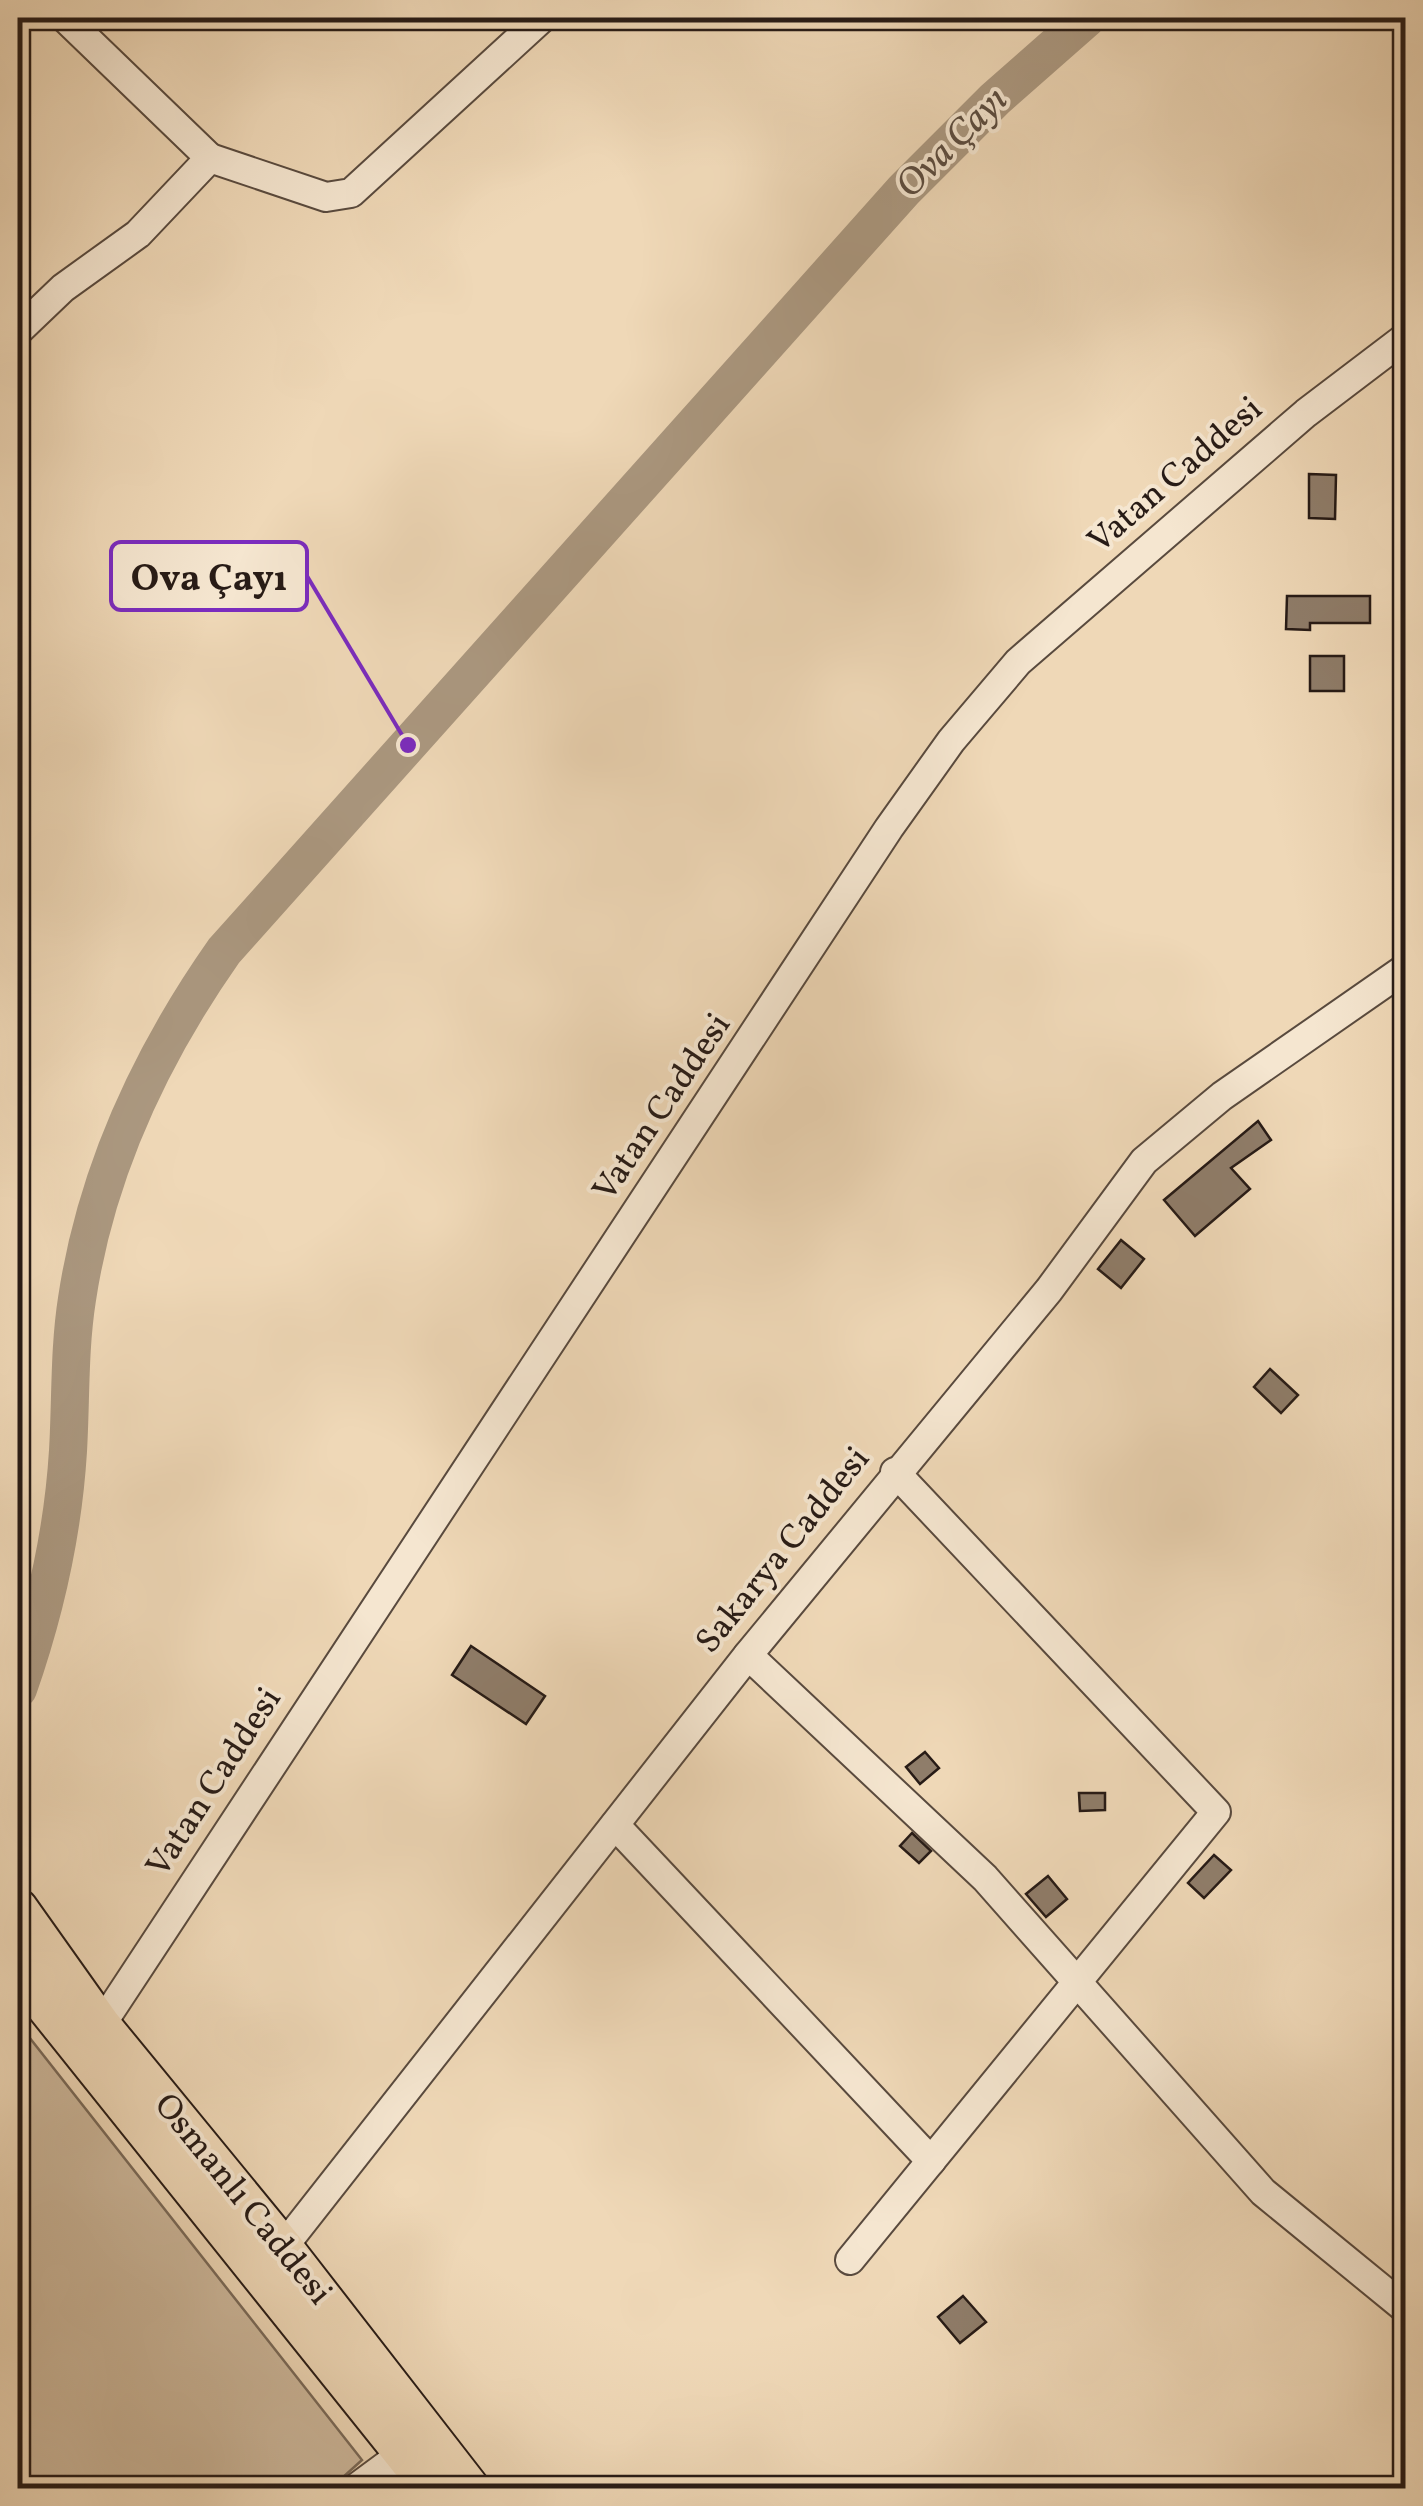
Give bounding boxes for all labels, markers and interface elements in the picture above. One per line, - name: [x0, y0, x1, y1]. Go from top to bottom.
- water label: Ova Çayı: [885, 76, 1021, 212]
- street label: Vatan Caddesi: [1078, 387, 1274, 565]
- callout: Ova Çayı: [111, 542, 307, 610]
- text: Ova Çayı: [131, 554, 287, 607]
- street label: Vatan Caddesi: [582, 1005, 744, 1211]
- street label: Sakarya Caddesi: [686, 1438, 882, 1664]
- street label: Vatan Caddesi: [136, 1679, 294, 1887]
- street label: Osmanlı Caddesi: [142, 2084, 342, 2316]

